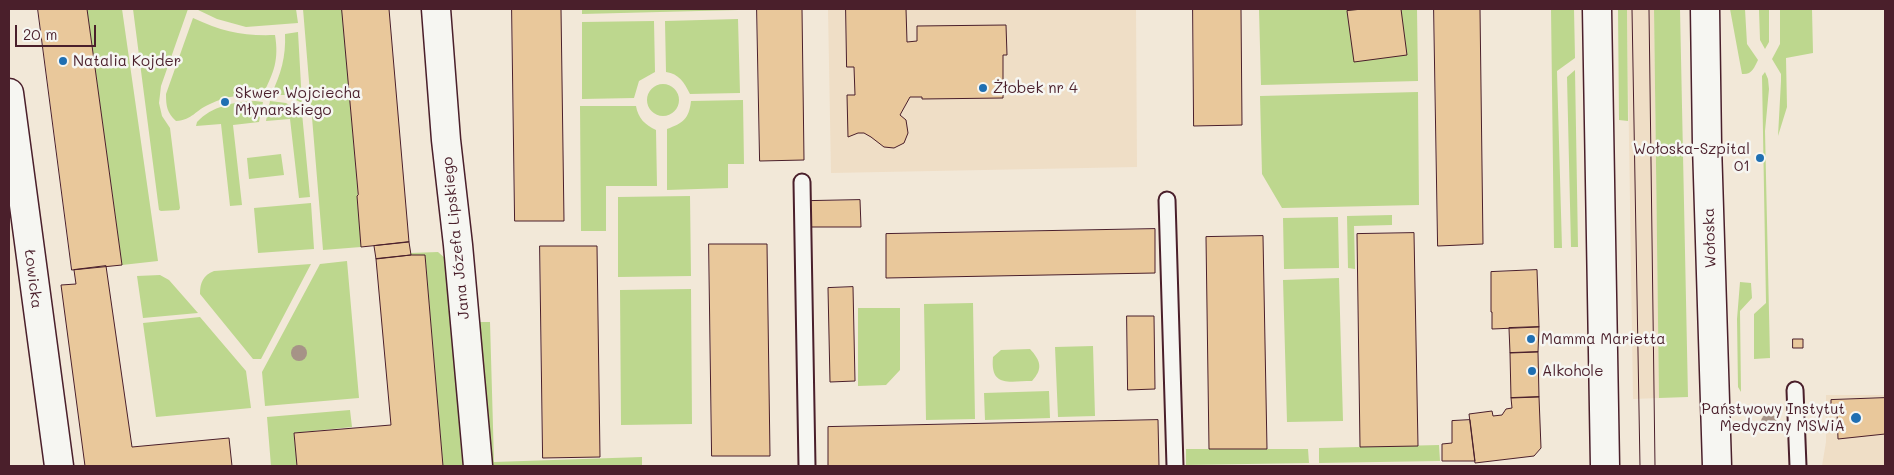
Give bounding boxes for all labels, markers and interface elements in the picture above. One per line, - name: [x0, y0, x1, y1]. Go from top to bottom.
- scale bar: [18, 15, 99, 47]
- text: 20 m: [23, 24, 57, 44]
- place label: Natalia Kojder: [73, 52, 181, 70]
- marker: Natalia Kojder: [57, 55, 69, 67]
- place label: Żłobek nr 4: [993, 79, 1078, 97]
- marker: Żłobek nr 4: [977, 82, 989, 94]
- place label: Skwer Wojciecha Młynarskiego: [235, 84, 361, 119]
- marker: Skwer Wojciecha Młynarskiego: [219, 96, 231, 108]
- place label: Wołoska-Szpital 01: [1633, 140, 1750, 175]
- marker: Wołoska-Szpital 01: [1754, 152, 1766, 164]
- street label: Jana Józefa Lipskiego: [439, 156, 473, 320]
- street label: Wołoska: [1700, 208, 1720, 268]
- street label: Łowicka: [20, 249, 46, 309]
- place label: Mamma Marietta: [1541, 330, 1666, 348]
- marker: Mamma Marietta: [1525, 333, 1537, 345]
- place label: Alkohole: [1542, 362, 1603, 380]
- marker: Alkohole: [1526, 365, 1538, 377]
- place label: Państwowy Instytut Medyczny MSWiA: [1701, 400, 1845, 435]
- marker: Państwowy Instytut Medyczny MSWiA: [1849, 411, 1863, 425]

